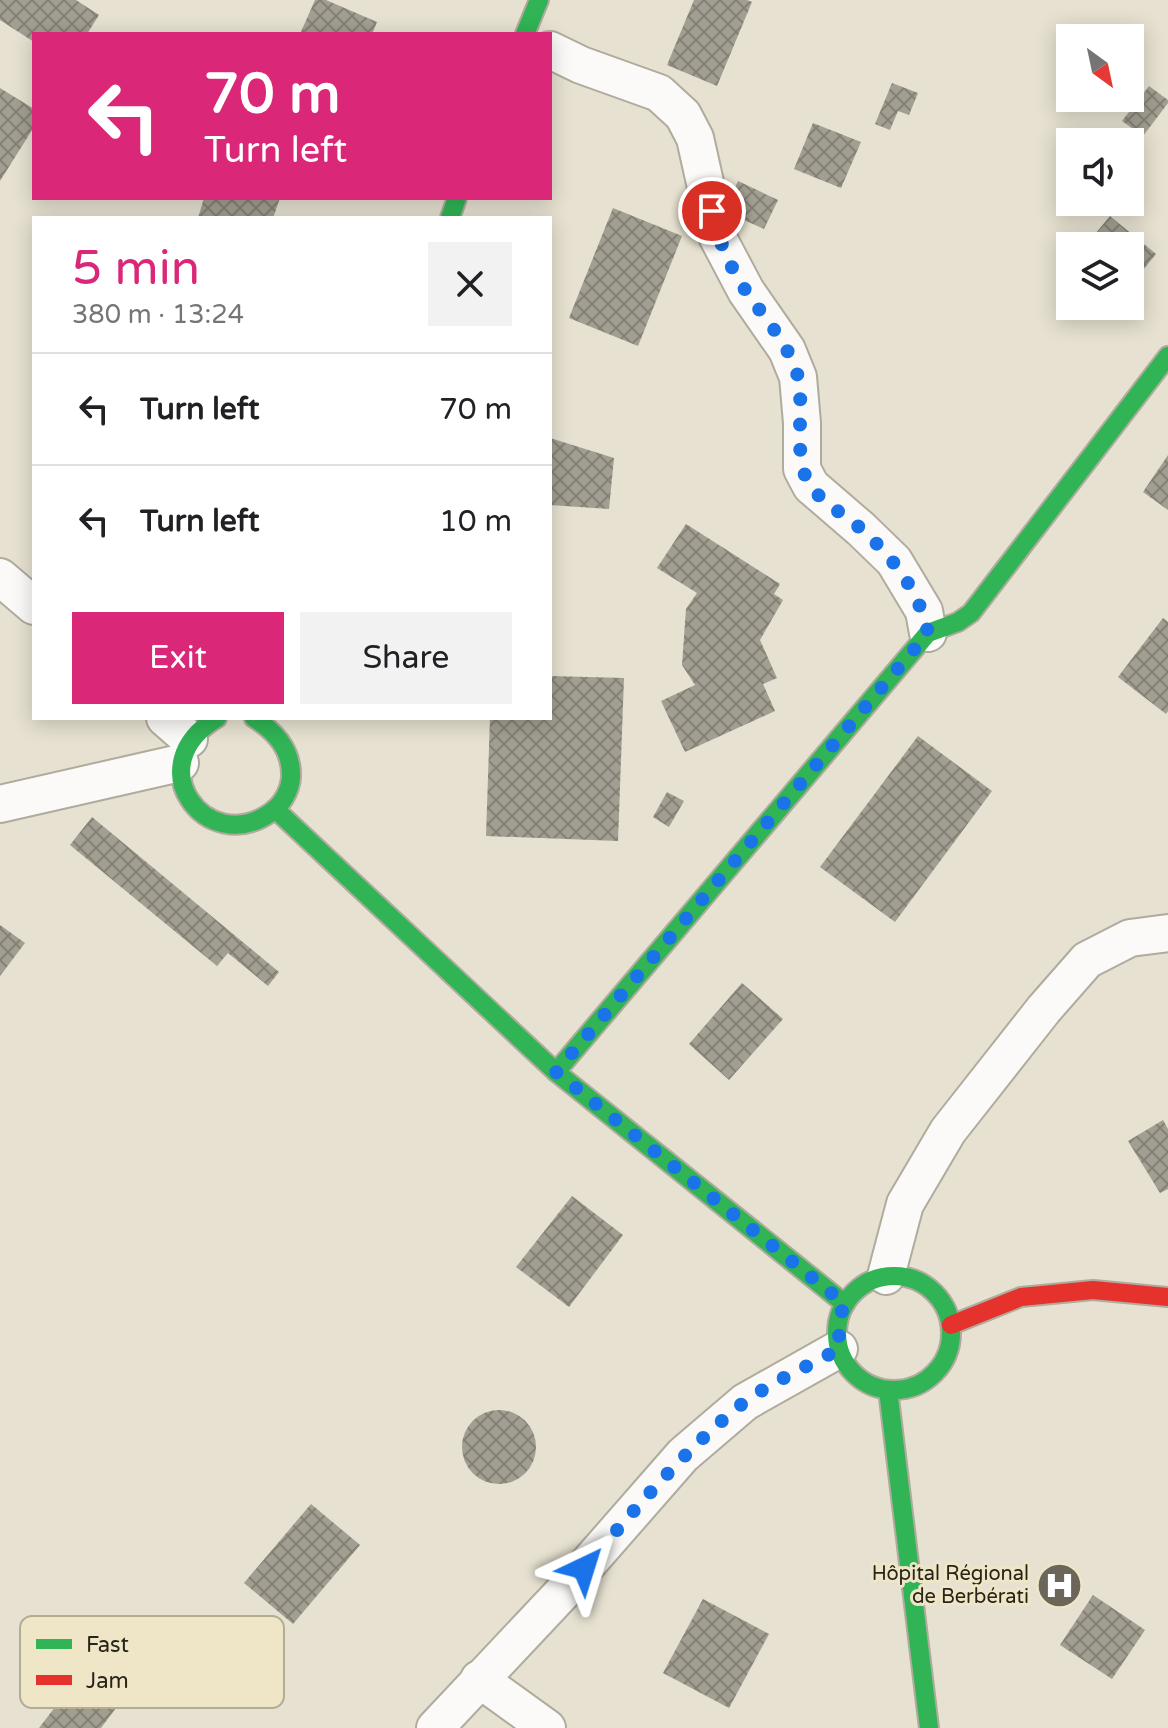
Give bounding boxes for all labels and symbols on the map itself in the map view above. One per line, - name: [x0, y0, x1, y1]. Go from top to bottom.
- north arrow: [1056, 24, 1144, 112]
- pin: [678, 177, 746, 245]
- position arrow: [542, 1526, 626, 1610]
- place label: Hôpital Régional de Berbérati: [872, 1562, 1029, 1609]
- hospital icon: Hôpital Régional de Berbérati: [1036, 1562, 1084, 1610]
- legend: [20, 1616, 284, 1708]
- text: Fast: [86, 1632, 129, 1658]
- text: Jam: [86, 1668, 129, 1694]

